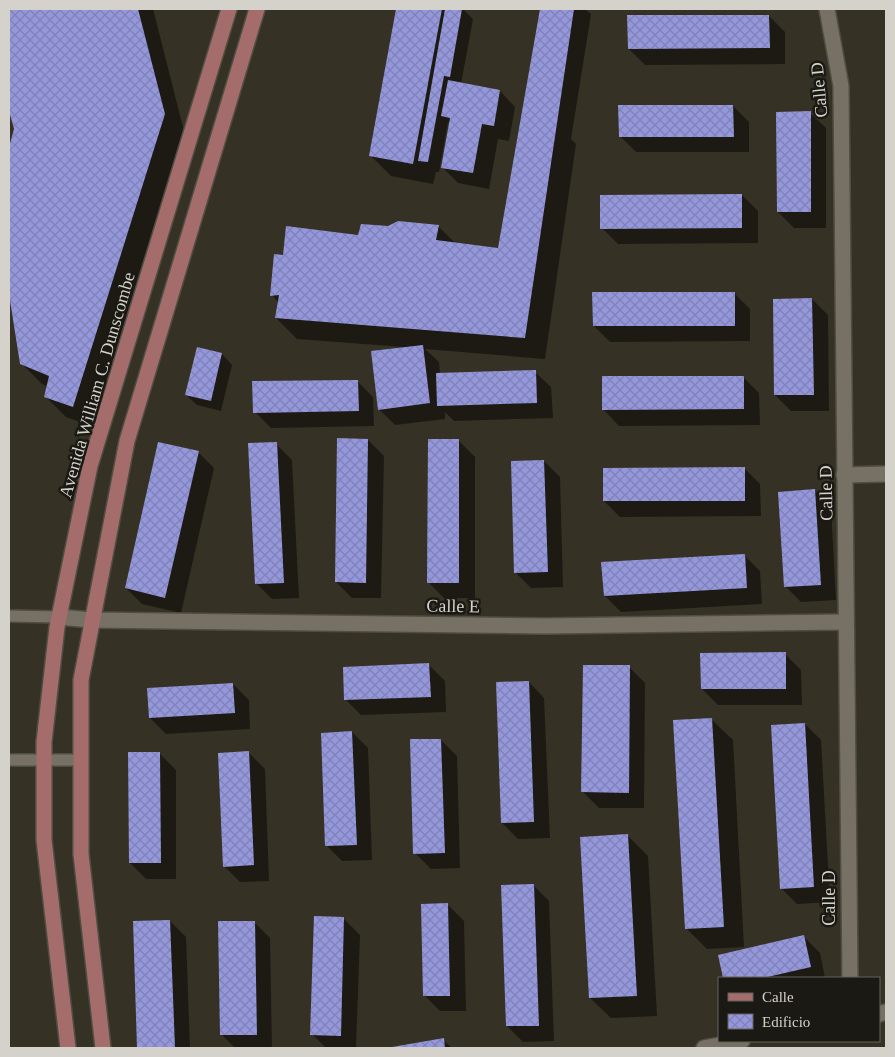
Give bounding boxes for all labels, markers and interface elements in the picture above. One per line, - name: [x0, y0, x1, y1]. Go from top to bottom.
- street label: Calle D: [807, 61, 831, 119]
- street label: Avenida William C. Dunscombe: [55, 270, 139, 500]
- street label: Calle D: [816, 465, 836, 521]
- street label: Calle E: [426, 596, 480, 616]
- street label: Calle D: [819, 870, 839, 926]
- legend: [718, 977, 880, 1042]
- text: Calle: [762, 989, 794, 1005]
- text: Edificio: [762, 1014, 810, 1030]

